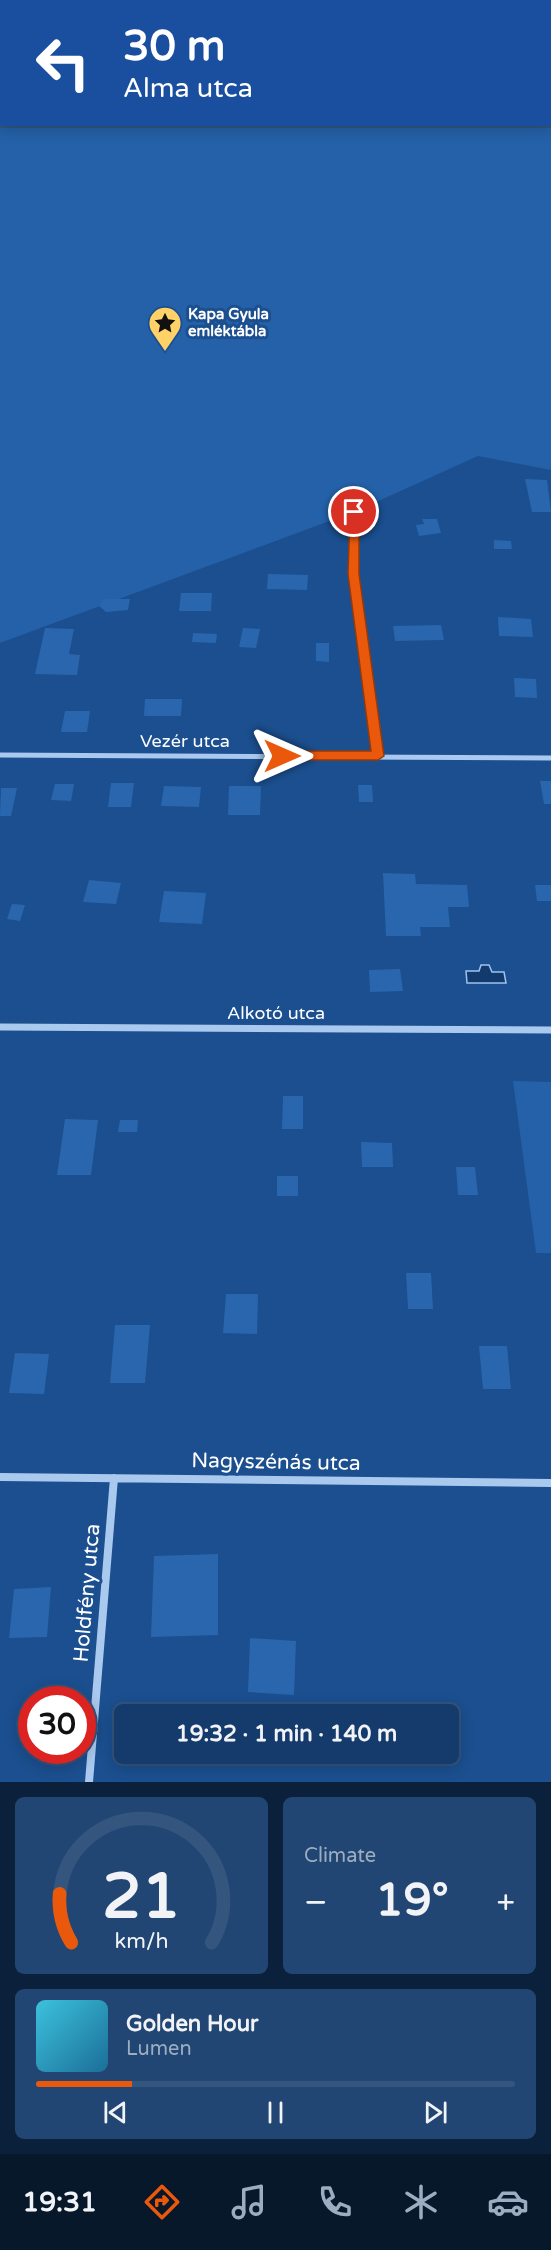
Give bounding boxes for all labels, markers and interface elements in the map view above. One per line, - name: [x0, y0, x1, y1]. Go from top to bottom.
- text: 30 m: [123, 21, 225, 72]
- icon: left: [24, 24, 102, 102]
- text: Alma utca: [123, 72, 253, 105]
- place icon: Kapa Gyula emléktábla: [147, 305, 183, 352]
- place label: Kapa Gyula emléktábla: [188, 305, 269, 340]
- pin: [328, 486, 379, 537]
- icon: arrive: [337, 495, 370, 528]
- position arrow: [250, 724, 314, 788]
- street label: Vezér utca: [140, 730, 230, 752]
- street label: Alkotó utca: [227, 1002, 325, 1024]
- street label: Nagyszénás utca: [191, 1448, 361, 1476]
- street label: Holdfény utca: [68, 1523, 106, 1663]
- speed limit sign: 30: [18, 1686, 96, 1764]
- text: 19:32 · 1 min · 140 m: [176, 1721, 397, 1747]
- text: Climate: [304, 1844, 376, 1868]
- text: 21: [102, 1860, 181, 1935]
- text: 19°: [375, 1874, 449, 1928]
- text: −: [304, 1883, 328, 1922]
- text: +: [496, 1883, 515, 1922]
- text: km/h: [115, 1928, 168, 1954]
- text: Golden Hour: [126, 2011, 258, 2037]
- text: Lumen: [126, 2037, 192, 2061]
- icon: previous: [99, 2096, 132, 2129]
- icon: pause: [259, 2096, 292, 2129]
- icon: next: [419, 2096, 452, 2129]
- icon: directions: [141, 2181, 183, 2223]
- icon: music: [228, 2181, 270, 2223]
- icon: phone: [314, 2181, 356, 2223]
- icon: climate: [400, 2181, 442, 2223]
- icon: car: [487, 2181, 529, 2223]
- text: 19:31: [22, 2186, 97, 2219]

